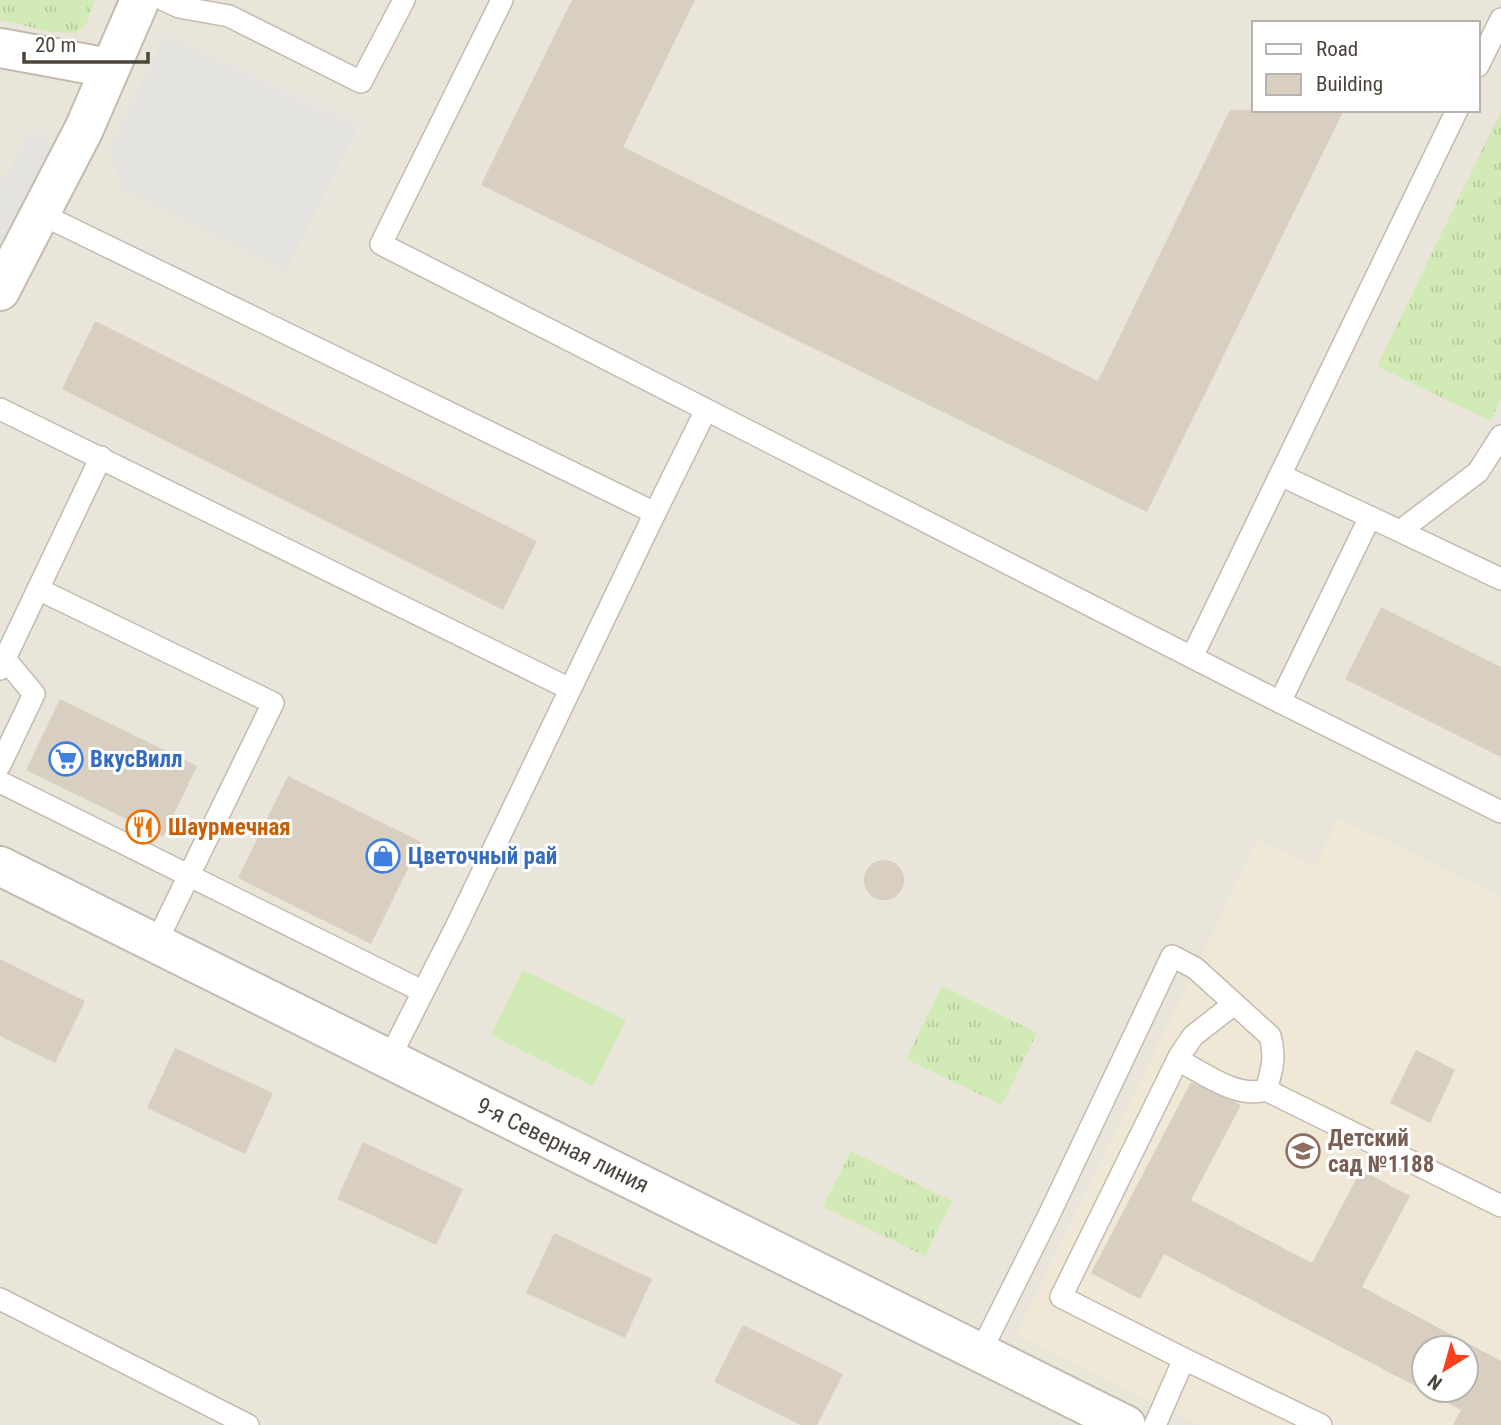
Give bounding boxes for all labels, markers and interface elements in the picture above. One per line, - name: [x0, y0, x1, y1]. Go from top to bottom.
- scale bar: [24, 21, 149, 65]
- legend: [1252, 21, 1480, 112]
- text: 20 m: [35, 33, 76, 57]
- text: Road: [1316, 37, 1358, 61]
- text: Building: [1316, 72, 1383, 96]
- supermarket icon: ВкусВилл: [47, 740, 85, 778]
- place label: ВкусВилл: [90, 746, 183, 773]
- restaurant icon: Шаурмечная: [124, 808, 162, 846]
- place label: Шаурмечная: [168, 814, 291, 841]
- shop icon: Цветочный рай: [364, 837, 402, 875]
- place label: Цветочный рай: [408, 843, 557, 870]
- street label: 9-я Северная линия: [472, 1092, 653, 1199]
- place label: Детский сад №1188: [1328, 1125, 1434, 1178]
- school or university icon: Детский сад №1188: [1284, 1132, 1322, 1170]
- north arrow: [1410, 1334, 1480, 1404]
- text: N: [1424, 1369, 1447, 1395]

